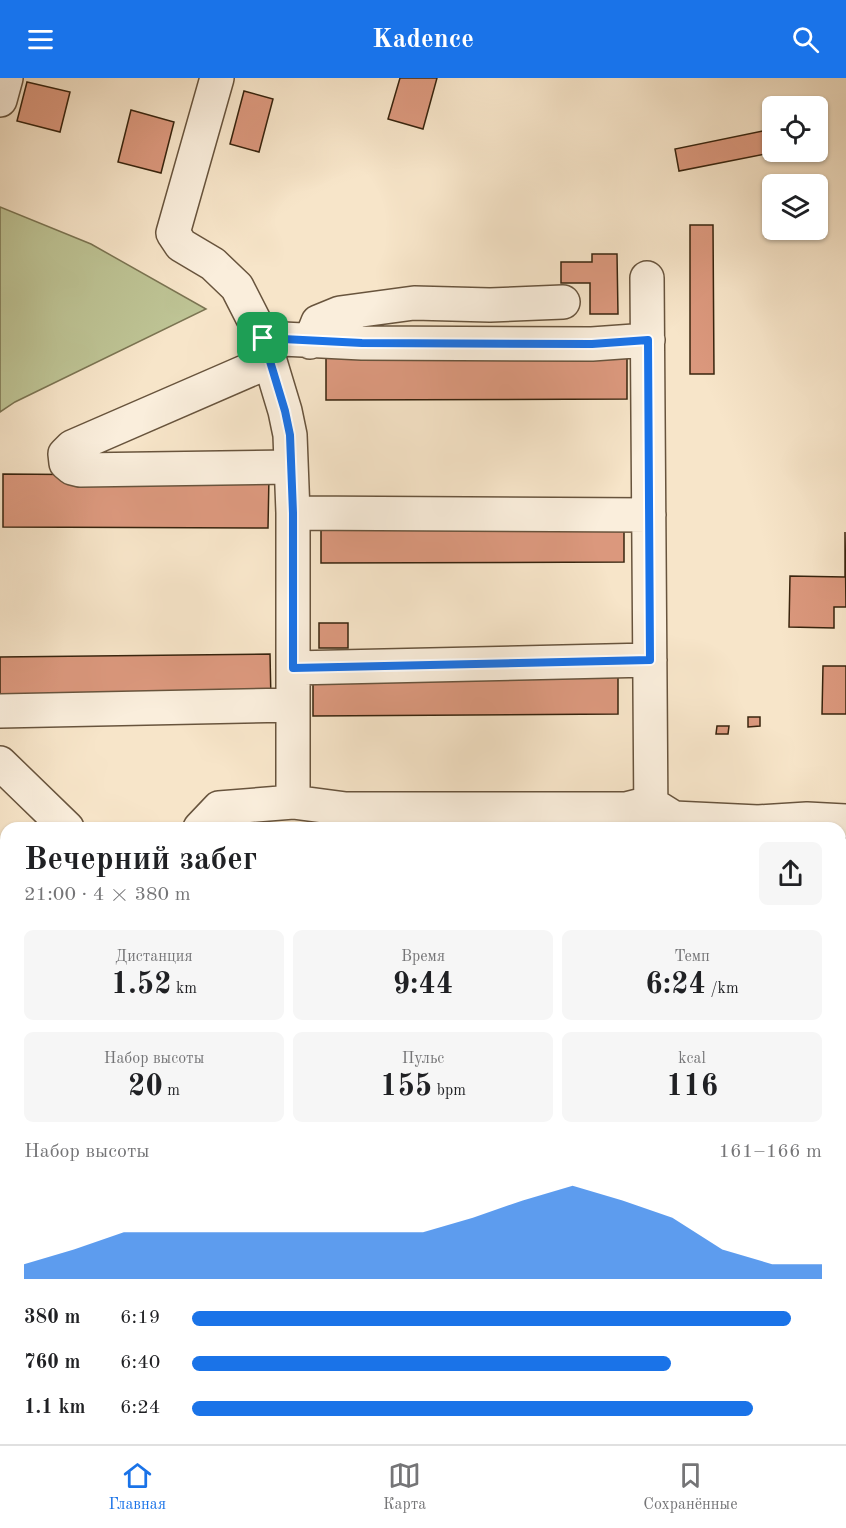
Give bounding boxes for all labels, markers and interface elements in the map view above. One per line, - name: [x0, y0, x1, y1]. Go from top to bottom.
- icon: menu: [24, 23, 57, 56]
- icon: search: [789, 23, 822, 56]
- text: Kadence: [372, 26, 474, 53]
- map controls: [762, 96, 828, 240]
- button: locate: [762, 96, 828, 162]
- button: layers: [762, 174, 828, 240]
- pin: [237, 312, 288, 363]
- icon: arrive: [246, 321, 279, 354]
- button: share: [759, 842, 822, 905]
- text: Вечерний забег: [24, 844, 257, 877]
- text: 21:00 · 4 × 380 m: [24, 885, 191, 905]
- text: Дистанция: [115, 949, 193, 965]
- text: Время: [401, 949, 445, 965]
- text: Темп: [674, 949, 710, 965]
- text: 1.52: [111, 970, 172, 1000]
- text: 9:44: [393, 970, 453, 1000]
- text: 6:24: [645, 970, 706, 1000]
- text: km: [172, 981, 197, 997]
- text: /km: [706, 981, 739, 997]
- text: Набор высоты: [104, 1051, 204, 1067]
- text: Пульс: [402, 1051, 444, 1067]
- text: kcal: [678, 1051, 706, 1067]
- text: 20: [128, 1072, 163, 1102]
- text: 155: [380, 1072, 432, 1102]
- text: 116: [666, 1072, 718, 1102]
- text: m: [163, 1083, 180, 1099]
- text: bpm: [432, 1083, 466, 1099]
- text: Набор высоты: [24, 1142, 150, 1162]
- text: 161–166 m: [719, 1142, 822, 1162]
- text: 380 m: [24, 1308, 80, 1328]
- text: 6:19: [120, 1308, 160, 1328]
- text: 760 m: [24, 1353, 80, 1373]
- text: 6:40: [120, 1353, 160, 1373]
- text: 1.1 km: [24, 1398, 86, 1418]
- text: 6:24: [120, 1398, 160, 1418]
- tab: Главная: [108, 1459, 166, 1515]
- tab: Карта: [383, 1459, 426, 1515]
- tab: Сохранённые: [643, 1459, 738, 1515]

